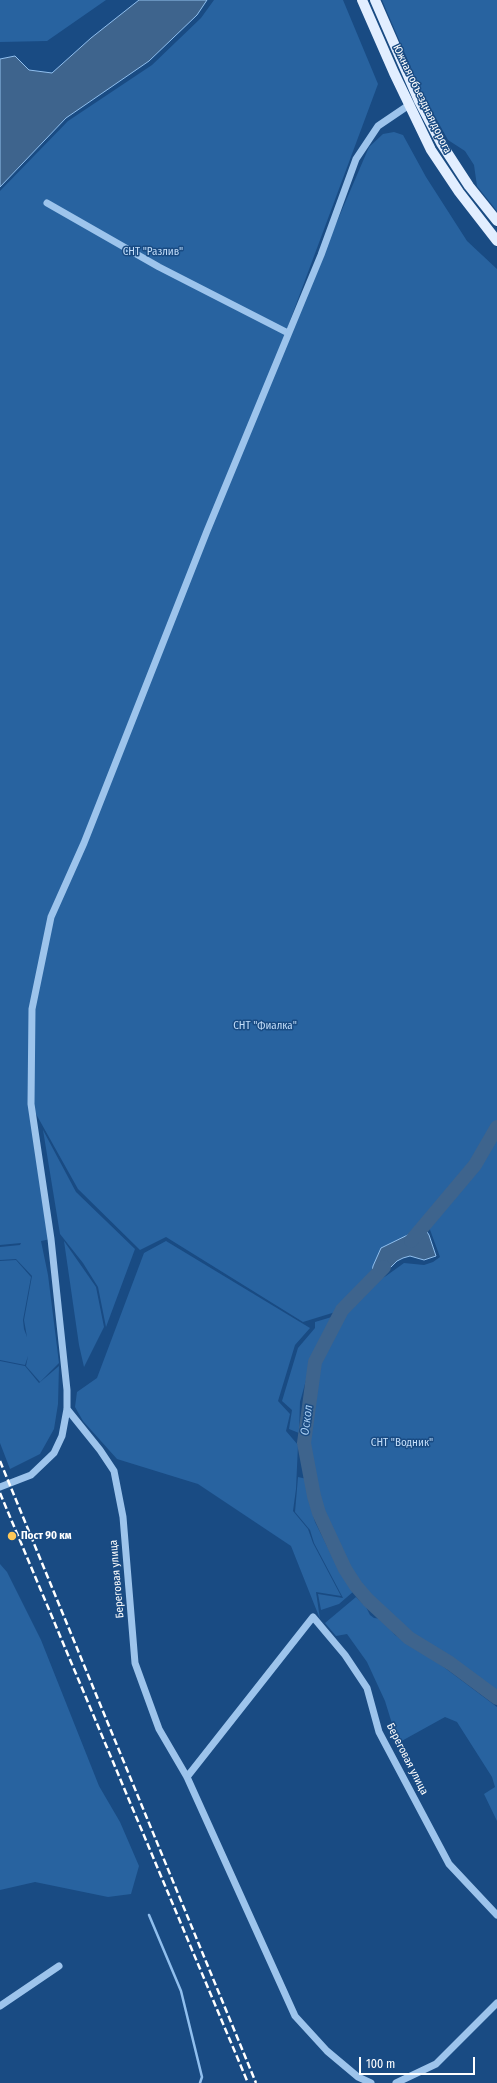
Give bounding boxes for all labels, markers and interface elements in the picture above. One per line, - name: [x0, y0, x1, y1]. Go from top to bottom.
- street label: Южная объездная дорога: [390, 42, 454, 156]
- park label: СНТ "Разлив": [123, 245, 183, 259]
- park label: СНТ "Фиалка": [233, 1019, 297, 1033]
- water label: Оскол: [298, 1404, 316, 1436]
- park label: СНТ "Водник": [371, 1436, 433, 1450]
- place label: Пост 90 км: [21, 1529, 72, 1543]
- marker: Пост 90 км: [6, 1530, 18, 1542]
- street label: Береговая улица: [107, 1539, 127, 1619]
- street label: Береговая улица: [383, 1721, 431, 1797]
- scale bar: [361, 2049, 477, 2075]
- text: 100 m: [366, 2057, 395, 2071]

